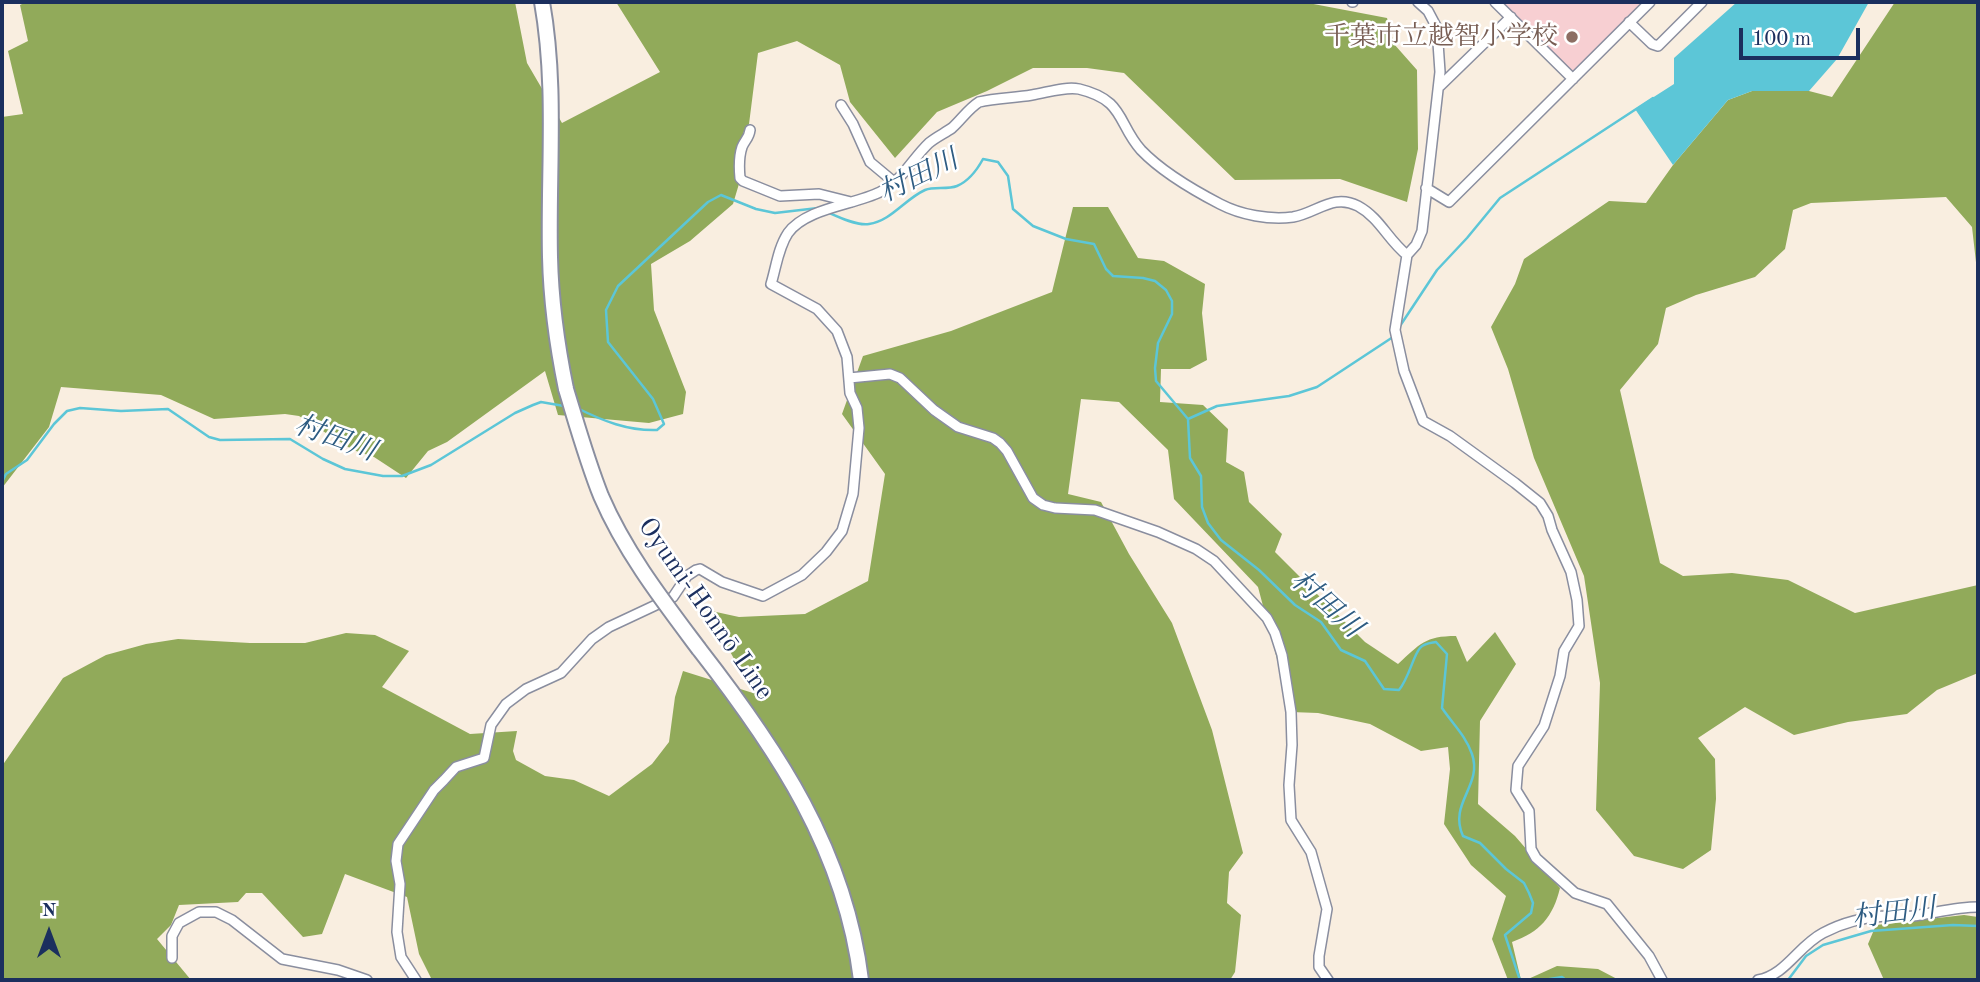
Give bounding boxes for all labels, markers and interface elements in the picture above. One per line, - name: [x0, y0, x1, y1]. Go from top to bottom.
- scale bar: [1742, 14, 1863, 58]
- place label: 千葉市立越智小学校: [1324, 21, 1558, 53]
- marker: 千葉市立越智小学校: [1564, 29, 1580, 45]
- text: 100 m: [1752, 29, 1811, 50]
- water label: 村田川: [874, 143, 964, 211]
- water label: 村田川: [290, 409, 380, 469]
- street label: Oyumi-Honnō Line: [630, 512, 780, 706]
- water label: 村田川: [1284, 564, 1368, 646]
- water label: 村田川: [1850, 892, 1938, 936]
- north arrow: [14, 898, 84, 968]
- text: N: [42, 902, 56, 921]

